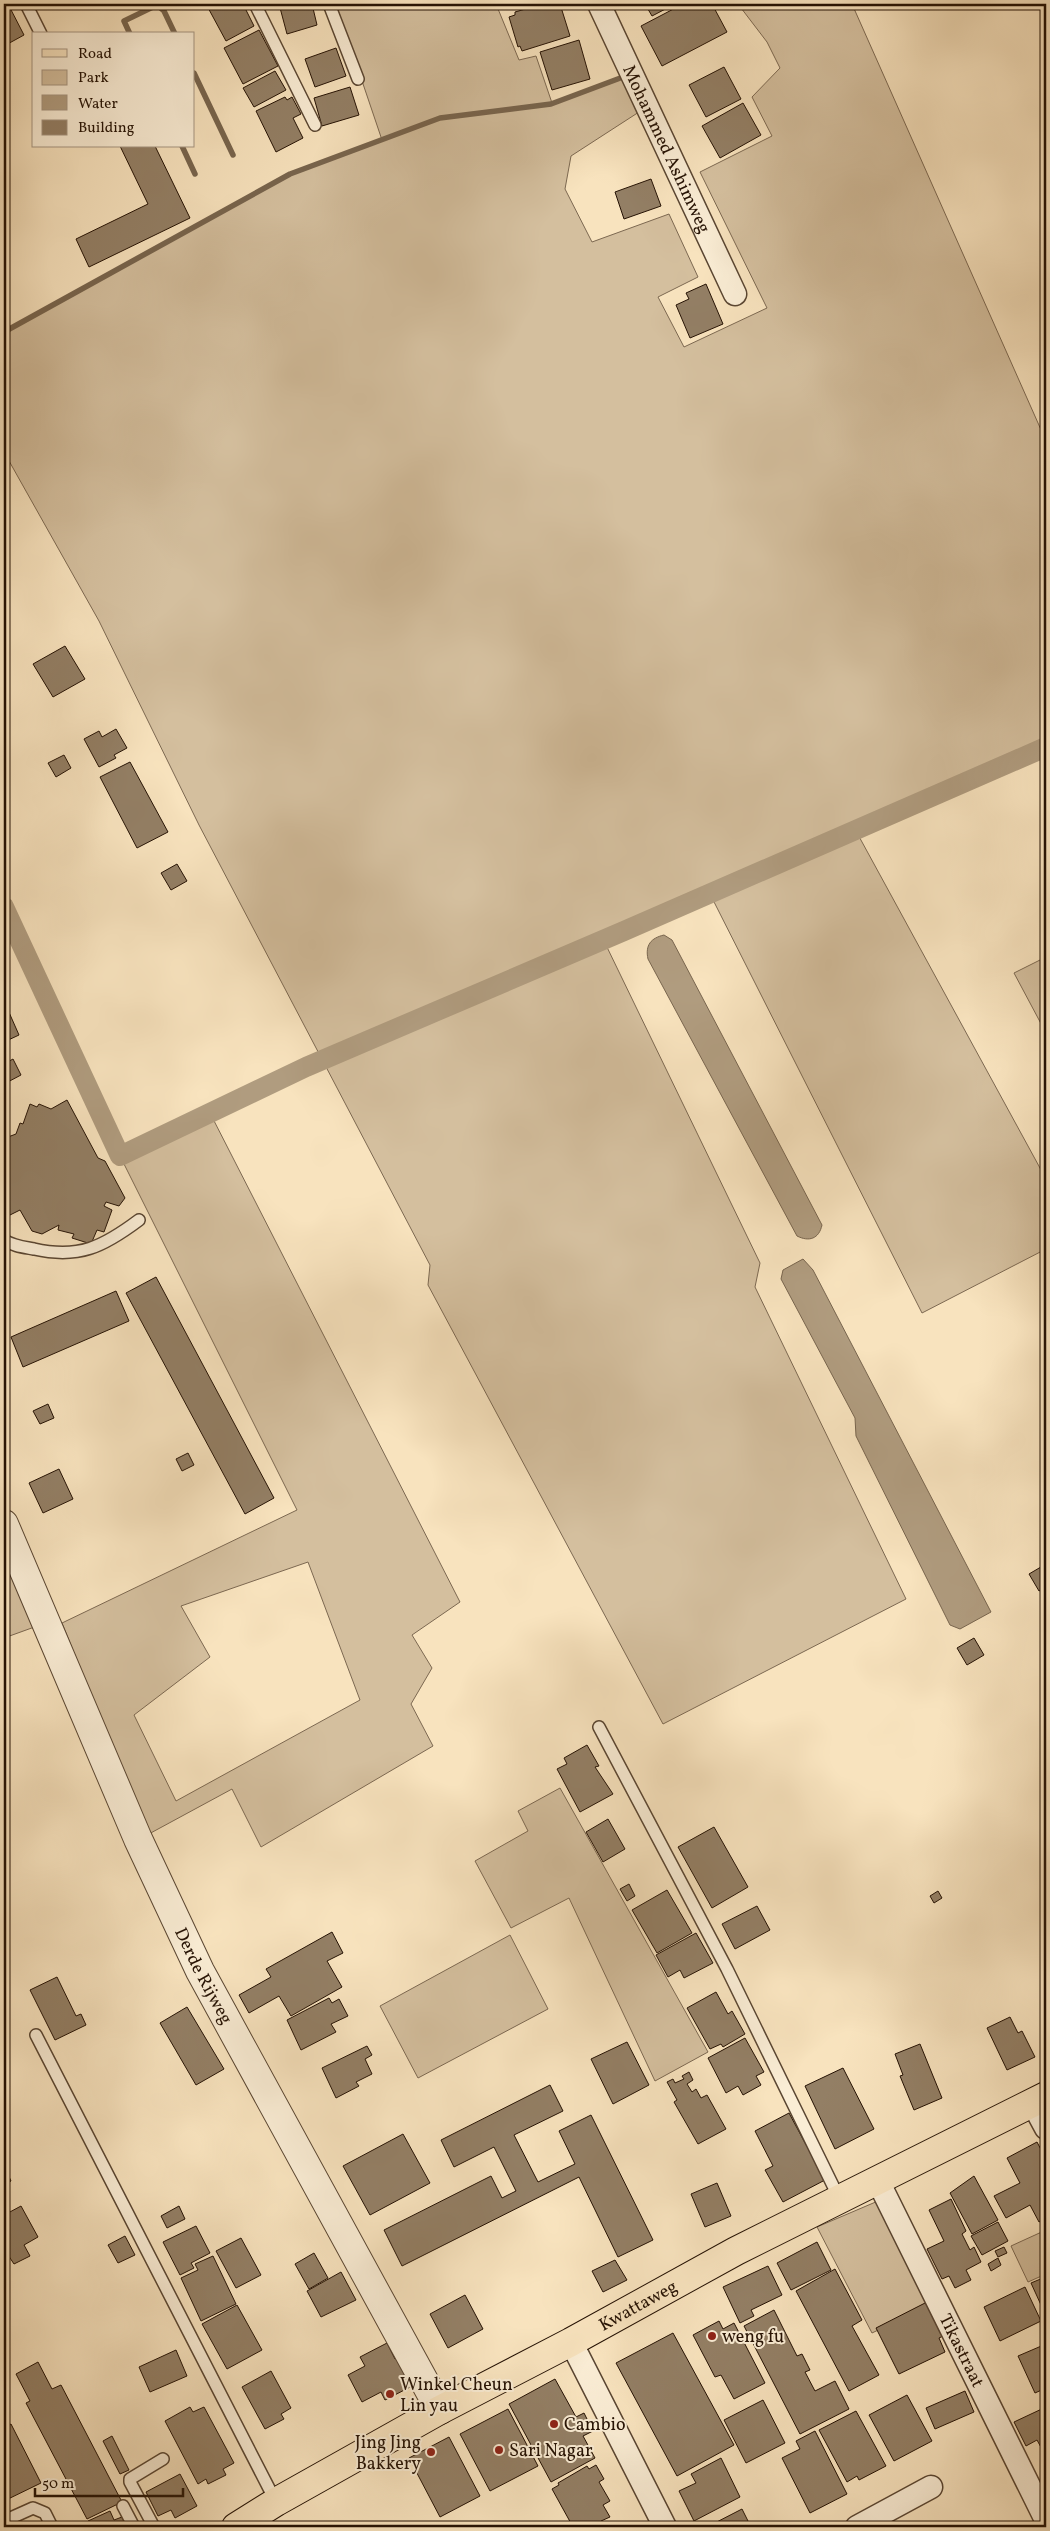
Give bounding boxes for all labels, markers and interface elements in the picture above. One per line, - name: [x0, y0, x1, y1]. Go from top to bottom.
- legend: [32, 32, 195, 148]
- text: Road: [78, 44, 112, 65]
- street label: Mohammed Ashimweg: [615, 61, 716, 238]
- text: Park: [78, 68, 109, 89]
- text: Water: [78, 94, 118, 115]
- text: Building: [78, 118, 135, 139]
- street label: Derde Rijweg: [167, 1924, 238, 2029]
- street label: Kwattaweg: [595, 2275, 682, 2338]
- street label: Tikastraat: [932, 2310, 989, 2392]
- place label: weng fu: [722, 2325, 784, 2350]
- marker: weng fu: [706, 2330, 718, 2342]
- place label: Winkel Cheun Lin yau: [400, 2373, 513, 2419]
- marker: Winkel Cheun Lin yau: [384, 2388, 396, 2400]
- place label: Cambio: [564, 2413, 626, 2438]
- marker: Cambio: [548, 2418, 560, 2430]
- place label: Jing Jing Bakkery: [355, 2431, 421, 2477]
- place label: Sari Nagar: [509, 2439, 593, 2464]
- marker: Sari Nagar: [493, 2444, 505, 2456]
- marker: Jing Jing Bakkery: [425, 2446, 437, 2458]
- scale bar: [35, 2466, 182, 2498]
- text: 50 m: [42, 2474, 74, 2495]

